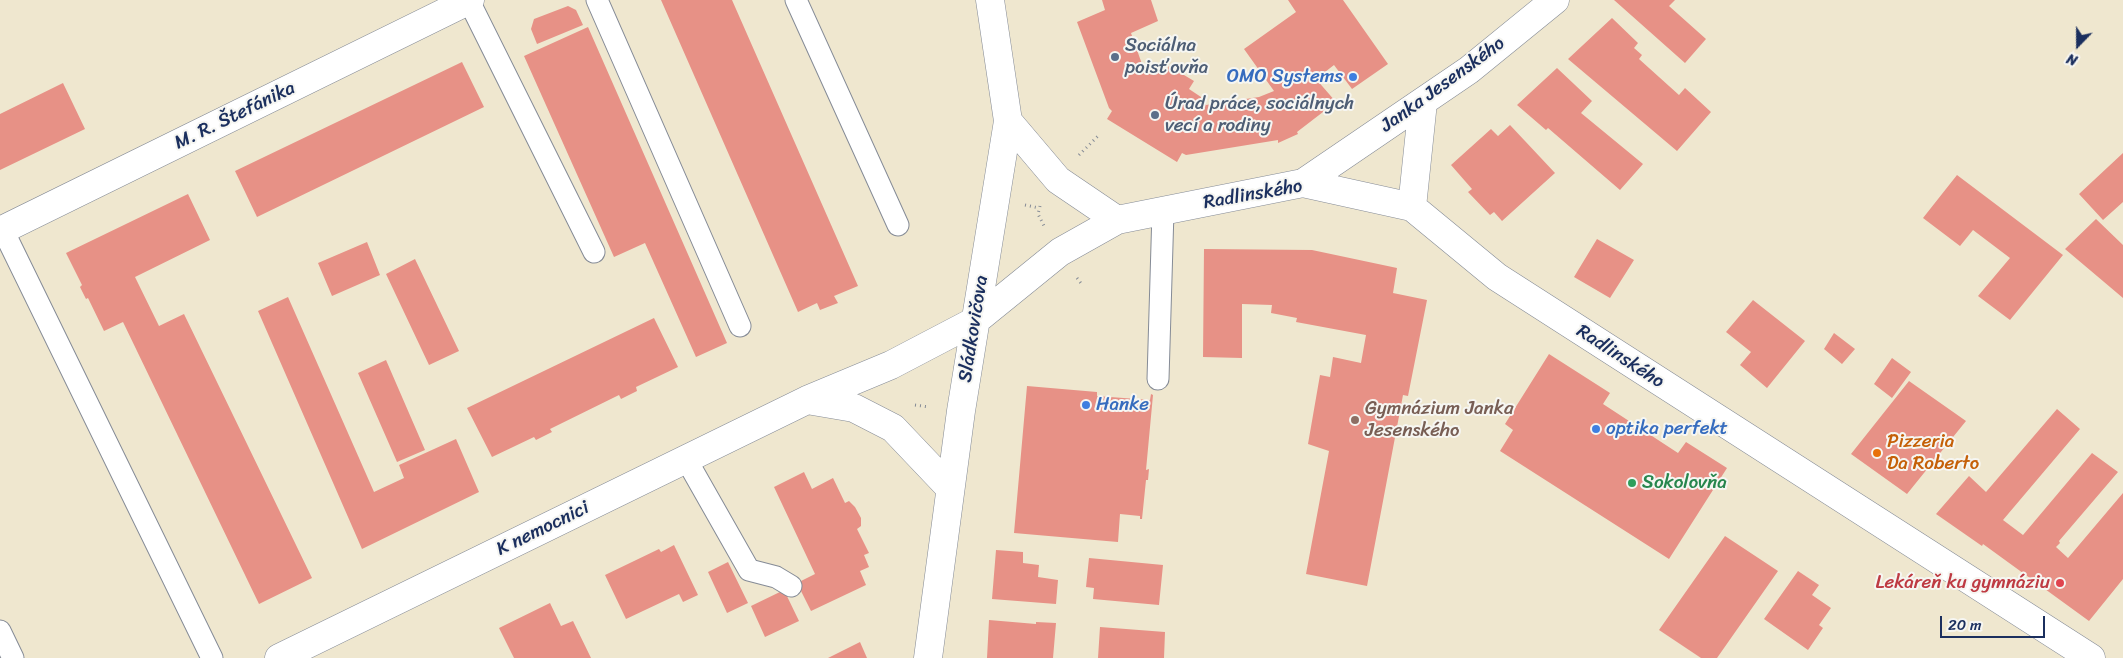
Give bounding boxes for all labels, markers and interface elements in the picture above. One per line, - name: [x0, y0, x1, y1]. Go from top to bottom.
- north arrow: [2053, 20, 2103, 70]
- street label: Janka Jesenského: [1377, 32, 1509, 138]
- place label: Sociálna poisťovňa: [1125, 35, 1208, 79]
- text: N: [2063, 46, 2081, 73]
- marker: Sociálna poisťovňa: [1109, 51, 1121, 63]
- place label: OMO Systems: [1227, 66, 1343, 88]
- marker: OMO Systems: [1347, 71, 1359, 83]
- street label: M. R. Štefánika: [171, 77, 299, 155]
- place label: Úrad práce, sociálnych vecí a rodiny: [1165, 93, 1354, 137]
- marker: Úrad práce, sociálnych vecí a rodiny: [1149, 109, 1161, 121]
- street label: Radlinského: [1202, 175, 1304, 215]
- street label: Sládkovičova: [954, 274, 994, 384]
- street label: Radlinského: [1572, 320, 1668, 394]
- place label: Hanke: [1096, 394, 1149, 416]
- place label: Gymnázium Janka Jesenského: [1365, 398, 1513, 442]
- marker: Hanke: [1080, 399, 1092, 411]
- marker: Gymnázium Janka Jesenského: [1349, 414, 1361, 426]
- place label: optika perfekt: [1606, 418, 1728, 440]
- marker: optika perfekt: [1590, 423, 1602, 435]
- place label: Pizzeria Da Roberto: [1887, 431, 1979, 475]
- marker: Pizzeria Da Roberto: [1871, 447, 1883, 459]
- place label: Sokolovňa: [1642, 472, 1727, 494]
- marker: Sokolovňa: [1626, 477, 1638, 489]
- street label: K nemocnici: [493, 497, 593, 561]
- place label: Lekáreň ku gymnáziu: [1876, 572, 2050, 594]
- marker: Lekáreň ku gymnáziu: [2054, 577, 2066, 589]
- scale bar: [1943, 606, 2048, 638]
- text: 20 m: [1948, 612, 1982, 638]

